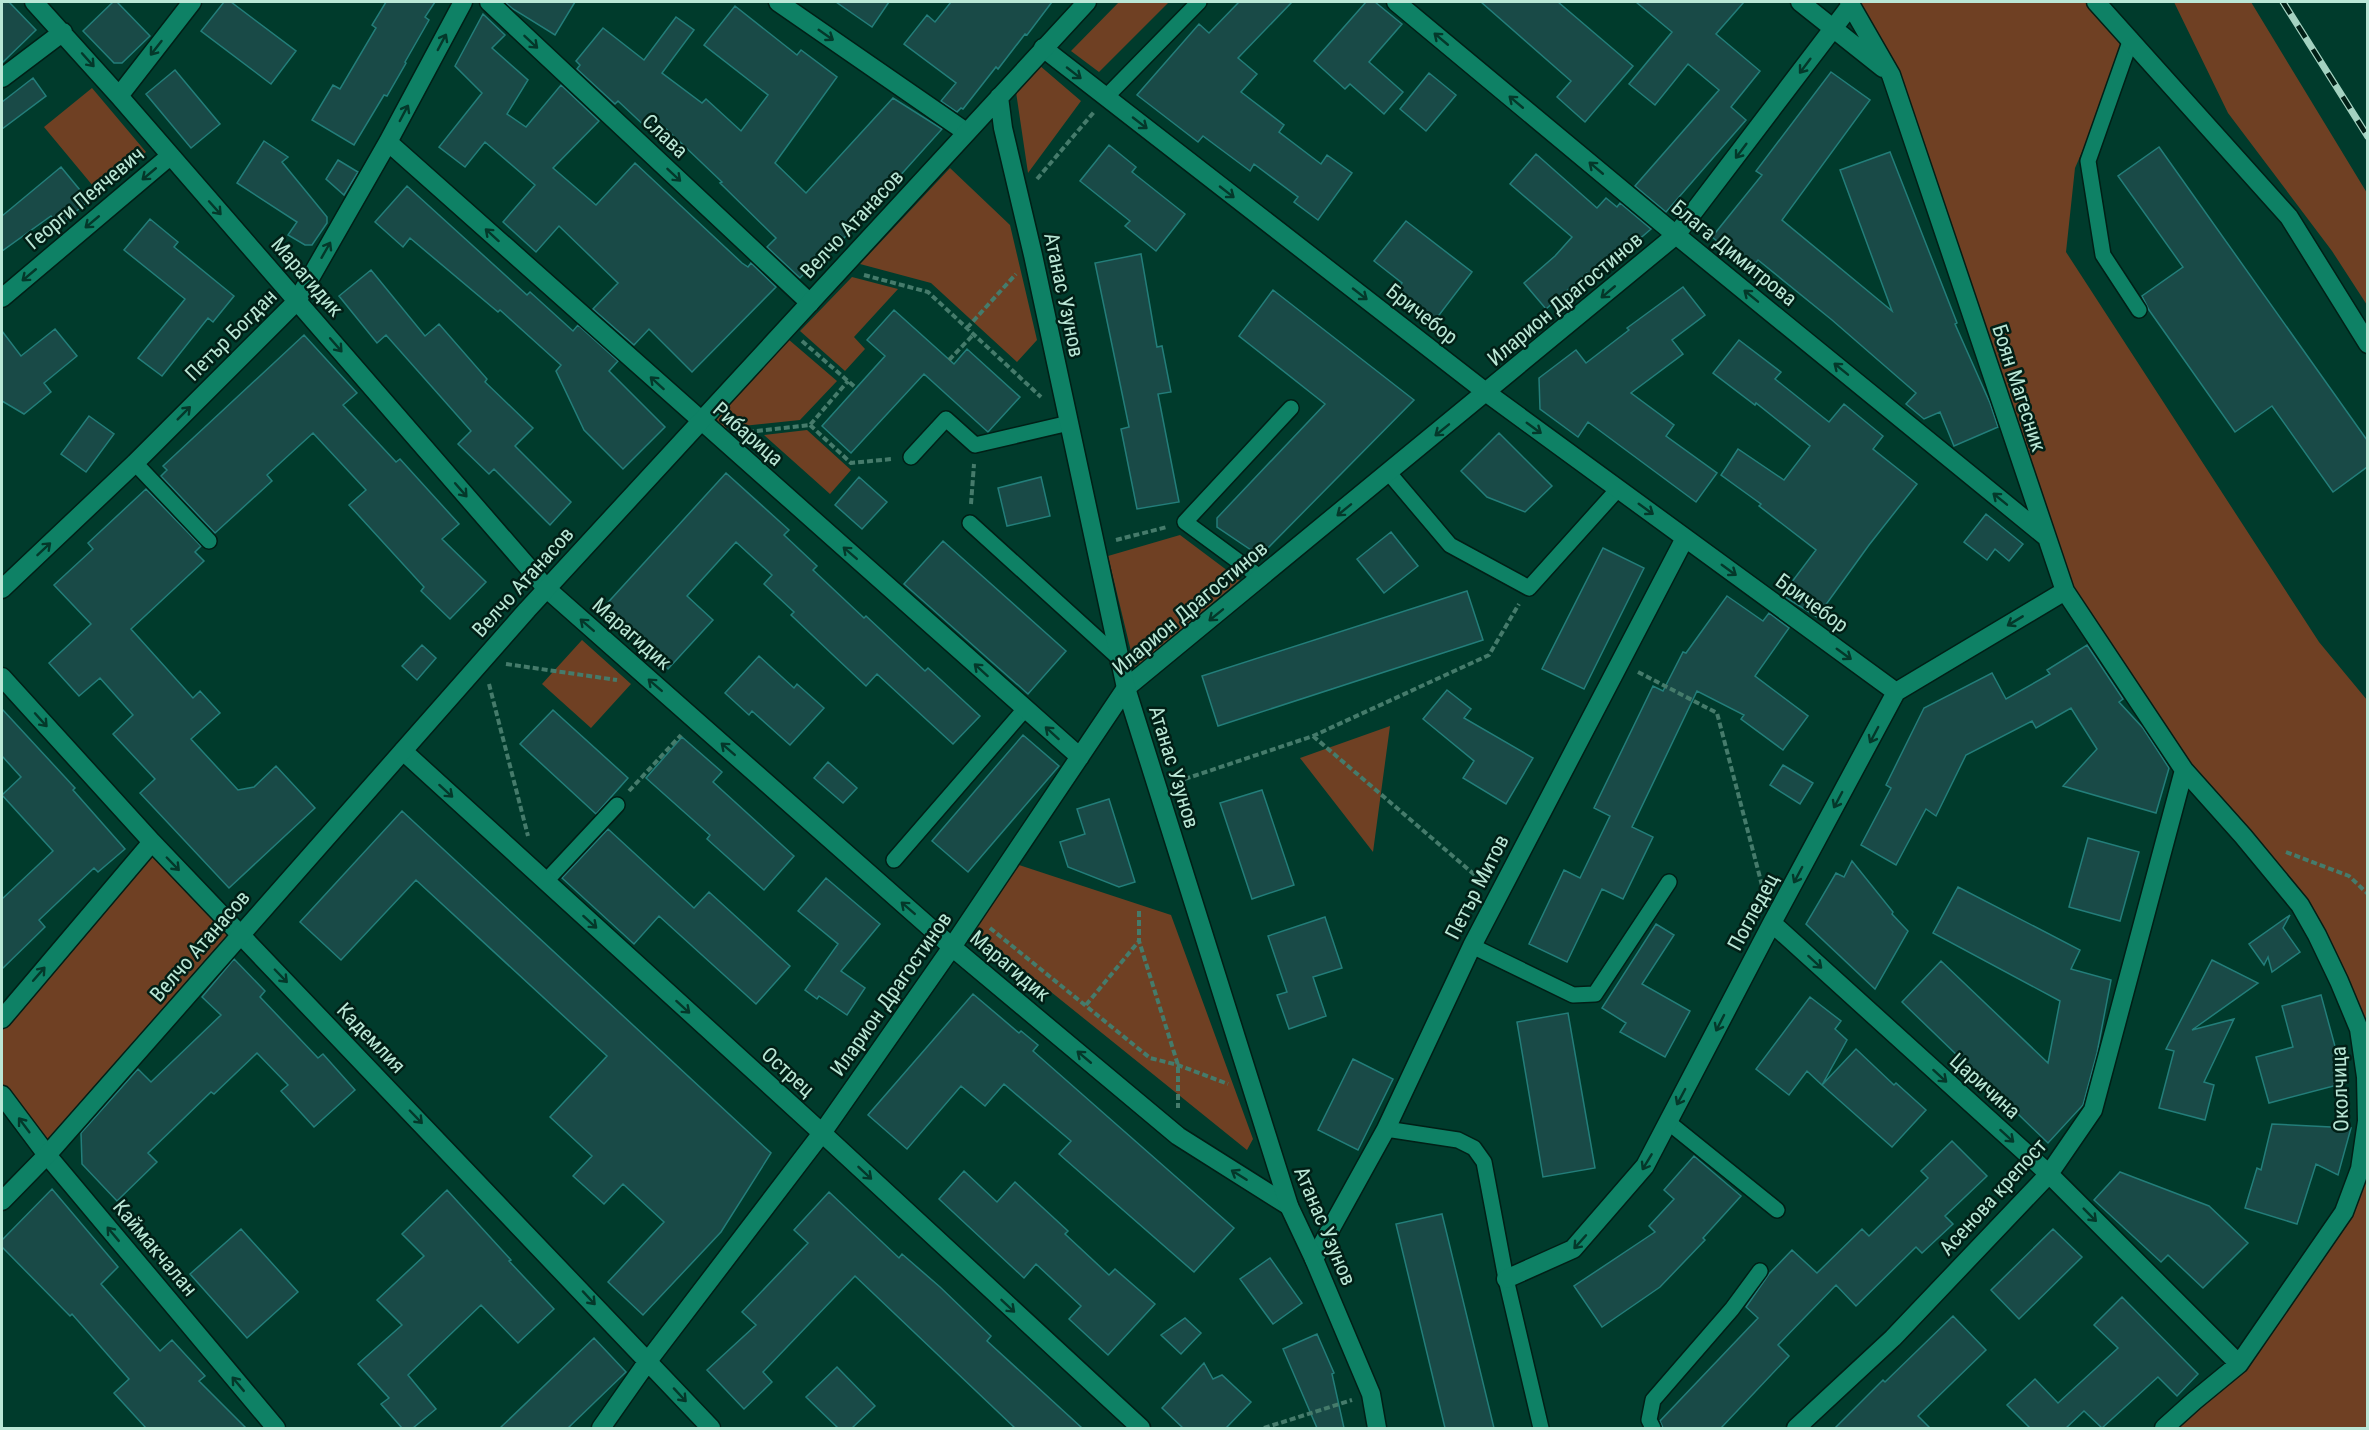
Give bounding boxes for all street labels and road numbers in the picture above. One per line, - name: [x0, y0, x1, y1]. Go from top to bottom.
- street label: Слава: [637, 109, 693, 163]
- street label: Георги Пеячевич: [21, 142, 149, 254]
- street label: Велчо Атанасов: [796, 165, 908, 283]
- street label: Блага Димитрова: [1666, 195, 1802, 311]
- street label: Иларион Драгостинов: [1483, 227, 1647, 371]
- street label: Атанас Узунов: [1039, 231, 1089, 359]
- street label: Марагидик: [266, 233, 348, 321]
- street label: Бричебор: [1382, 279, 1462, 349]
- street label: Петър Богдан: [180, 284, 282, 386]
- street label: Боян Магесник: [1987, 321, 2051, 455]
- street label: Рибарица: [708, 397, 788, 471]
- street label: Велчо Атанасов: [467, 522, 579, 642]
- street label: Иларион Драгостинов: [1108, 536, 1272, 680]
- street label: Бричебор: [1771, 569, 1853, 637]
- street label: Марагидик: [588, 593, 676, 675]
- street label: Атанас Узунов: [1144, 703, 1204, 831]
- street label: Петър Митов: [1440, 831, 1514, 943]
- street label: Погледец: [1723, 869, 1783, 955]
- street label: Велчо Атанасов: [145, 886, 255, 1006]
- street label: Иларион Драгостинов: [825, 907, 957, 1081]
- street label: Марагидик: [965, 926, 1055, 1006]
- street label: Кадемлия: [332, 998, 410, 1078]
- street label: Острец: [757, 1042, 819, 1102]
- street label: Околчица: [2327, 1046, 2353, 1132]
- street label: Царичина: [1945, 1048, 2025, 1124]
- street label: Асенова крепост: [1934, 1134, 2052, 1260]
- street label: Атанас Узунов: [1289, 1163, 1361, 1289]
- street label: Каймакчалан: [108, 1195, 202, 1301]

